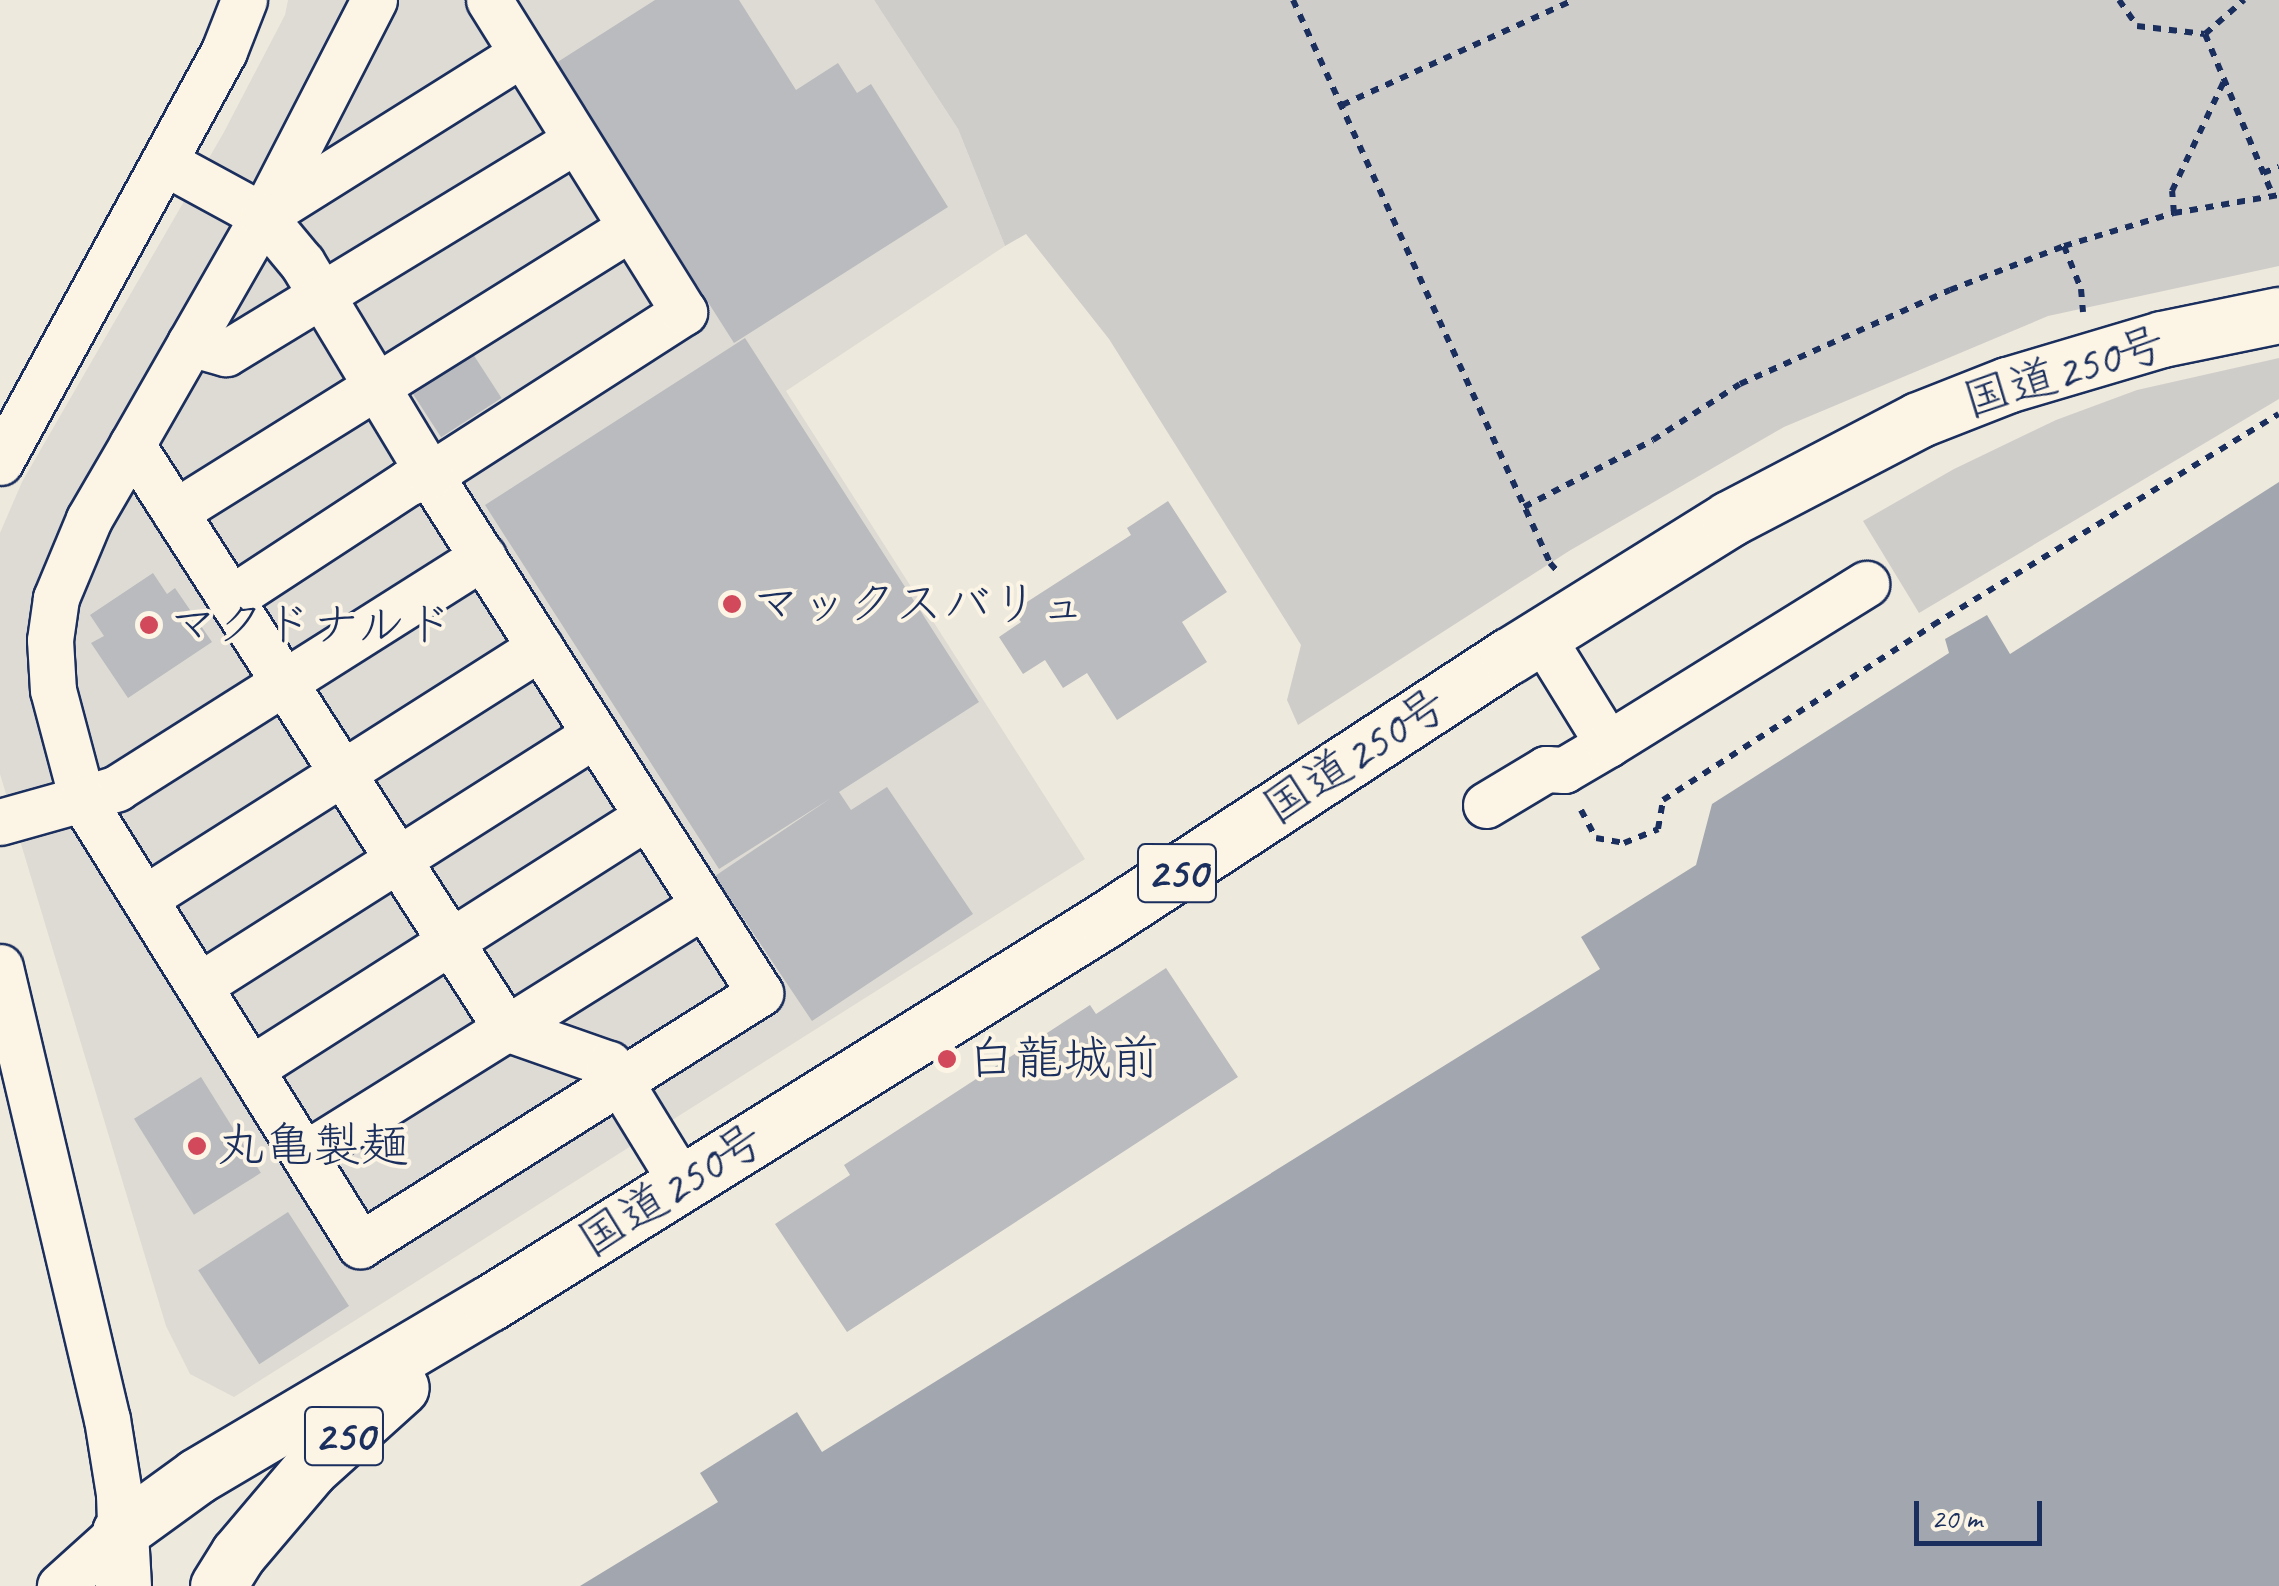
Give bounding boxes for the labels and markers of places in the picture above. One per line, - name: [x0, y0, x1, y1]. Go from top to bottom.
- place label: マックスバリュ: [752, 575, 1088, 633]
- marker: マックスバリュ: [721, 593, 743, 615]
- place label: マクドナルド: [169, 596, 457, 654]
- marker: マクドナルド: [138, 614, 160, 636]
- place label: 白龍城前: [967, 1030, 1159, 1088]
- marker: 白龍城前: [936, 1048, 958, 1070]
- place label: 丸亀製麺: [217, 1117, 409, 1175]
- marker: 丸亀製麺: [186, 1135, 208, 1157]

